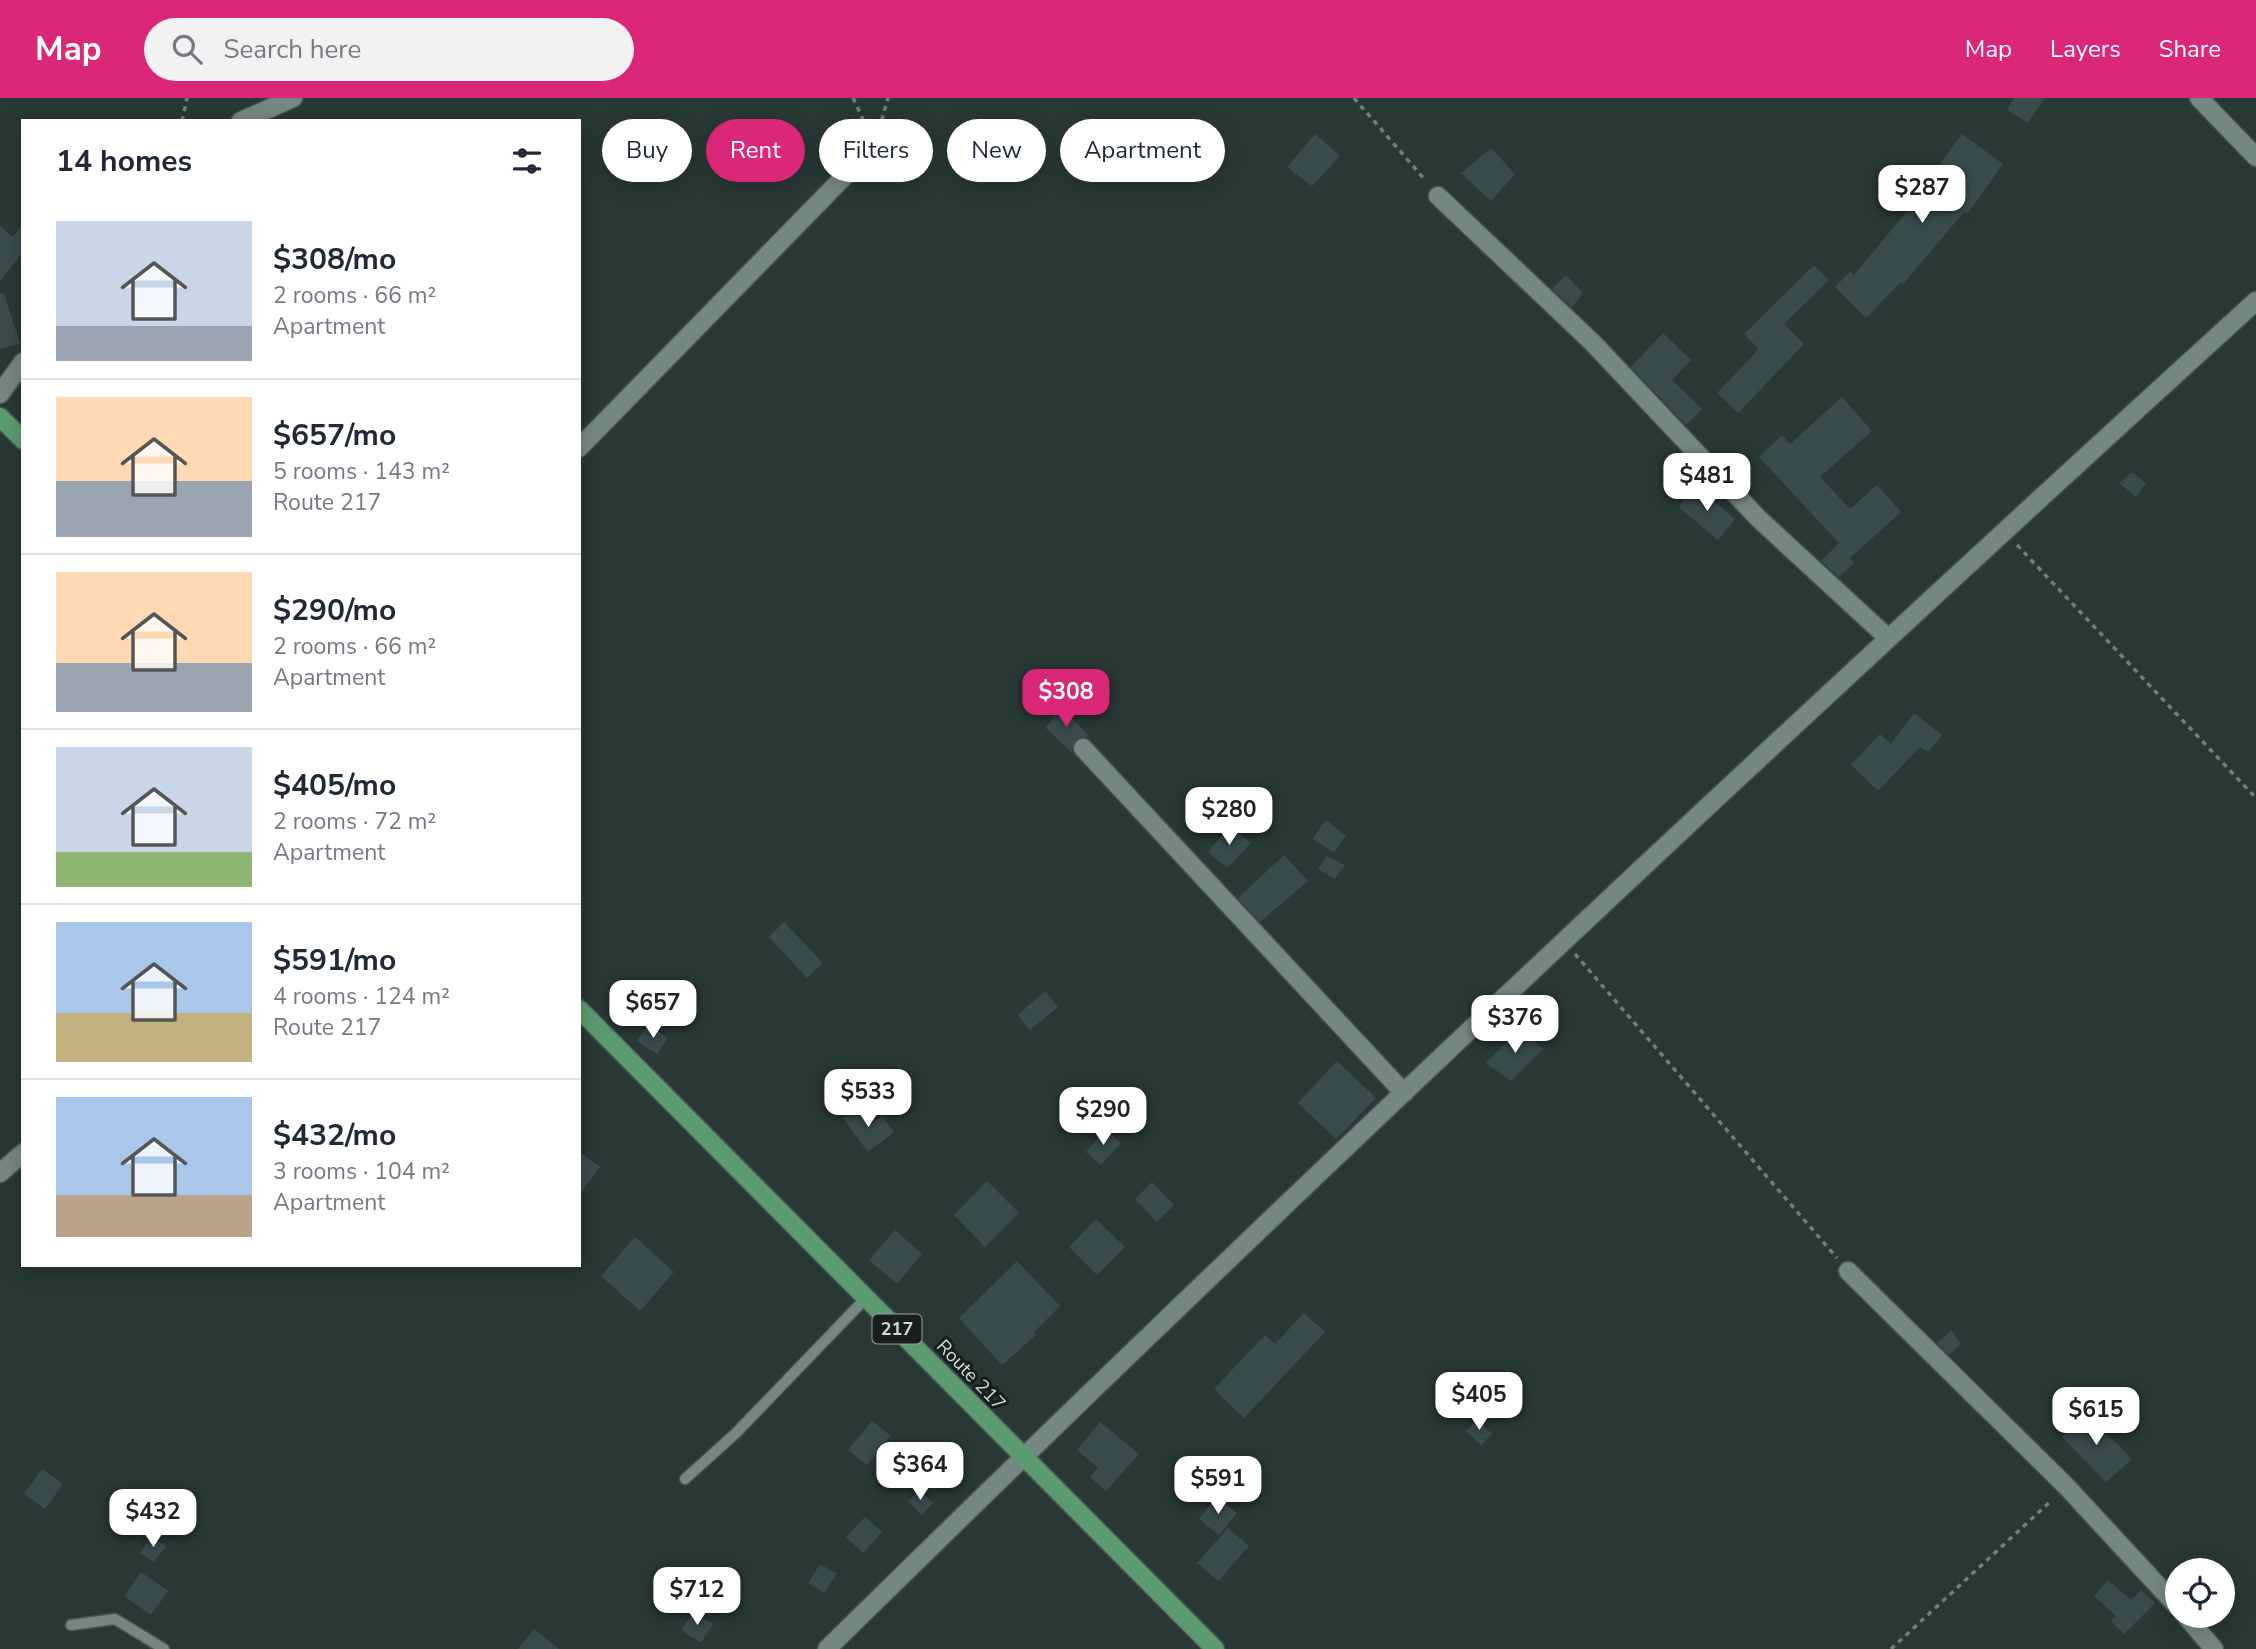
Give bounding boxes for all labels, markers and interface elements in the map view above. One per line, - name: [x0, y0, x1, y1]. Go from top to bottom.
- search box: [144, 18, 634, 81]
- text: Map: [35, 27, 102, 72]
- icon: search: [168, 30, 206, 68]
- text: Search here: [224, 32, 361, 67]
- text: Map: [1965, 33, 2012, 65]
- text: Layers: [2050, 33, 2121, 65]
- text: Share: [2159, 33, 2221, 65]
- chip: Buy: [602, 119, 692, 182]
- chip: Rent: [706, 119, 805, 182]
- chip: Filters: [819, 119, 933, 182]
- chip: New: [947, 119, 1046, 182]
- chip: Apartment: [1060, 119, 1225, 182]
- text: 14 homes: [56, 141, 192, 182]
- icon: filters: [508, 142, 546, 180]
- pin: $287: [1881, 166, 1963, 225]
- text: $287: [1894, 172, 1950, 203]
- text: $308/mo: [273, 239, 396, 280]
- icon: home: [112, 249, 196, 333]
- text: 2 rooms · 66 m²: [273, 280, 436, 311]
- text: Apartment: [273, 311, 385, 342]
- text: $657/mo: [273, 415, 396, 456]
- icon: home: [112, 425, 196, 509]
- pin: $481: [1666, 454, 1748, 513]
- text: 5 rooms · 143 m²: [273, 456, 450, 487]
- text: $481: [1679, 460, 1735, 491]
- text: Route 217: [273, 487, 381, 518]
- text: $290/mo: [273, 590, 396, 631]
- icon: home: [112, 600, 196, 684]
- text: 2 rooms · 66 m²: [273, 631, 436, 662]
- text: Apartment: [273, 662, 385, 693]
- pin: $308: [1025, 670, 1107, 729]
- text: $308: [1038, 676, 1094, 707]
- text: $405/mo: [273, 765, 396, 806]
- icon: home: [112, 775, 196, 859]
- pin: $280: [1188, 788, 1270, 847]
- text: $280: [1201, 794, 1257, 825]
- text: 2 rooms · 72 m²: [273, 806, 436, 837]
- text: Apartment: [273, 837, 385, 868]
- text: $591/mo: [273, 940, 396, 981]
- icon: home: [112, 950, 196, 1034]
- text: 4 rooms · 124 m²: [273, 981, 450, 1012]
- pin: $657: [612, 981, 694, 1040]
- text: $657: [625, 987, 681, 1018]
- pin: $376: [1474, 996, 1556, 1055]
- text: $376: [1487, 1002, 1543, 1033]
- text: Route 217: [273, 1012, 381, 1043]
- pin: $533: [827, 1070, 909, 1129]
- text: $533: [840, 1076, 896, 1107]
- pin: $290: [1062, 1088, 1144, 1147]
- text: $290: [1075, 1094, 1131, 1125]
- text: $432/mo: [273, 1115, 396, 1156]
- icon: home: [112, 1125, 196, 1209]
- text: 3 rooms · 104 m²: [273, 1156, 450, 1187]
- text: Apartment: [273, 1187, 385, 1218]
- road number: 217: [872, 1314, 922, 1344]
- street label: Route 217: [931, 1334, 1011, 1416]
- pin: $405: [1438, 1372, 1520, 1432]
- text: $405: [1451, 1379, 1507, 1410]
- pin: $615: [2055, 1388, 2137, 1447]
- text: $615: [2068, 1394, 2124, 1425]
- pin: $364: [879, 1442, 961, 1502]
- text: $364: [892, 1449, 948, 1480]
- pin: $591: [1177, 1456, 1259, 1516]
- text: $591: [1190, 1463, 1246, 1494]
- pin: $432: [112, 1490, 194, 1549]
- text: $432: [125, 1496, 181, 1527]
- map controls: [2165, 1558, 2235, 1628]
- button: locate: [2165, 1558, 2235, 1628]
- pin: $712: [656, 1568, 738, 1627]
- text: $712: [669, 1574, 725, 1605]

